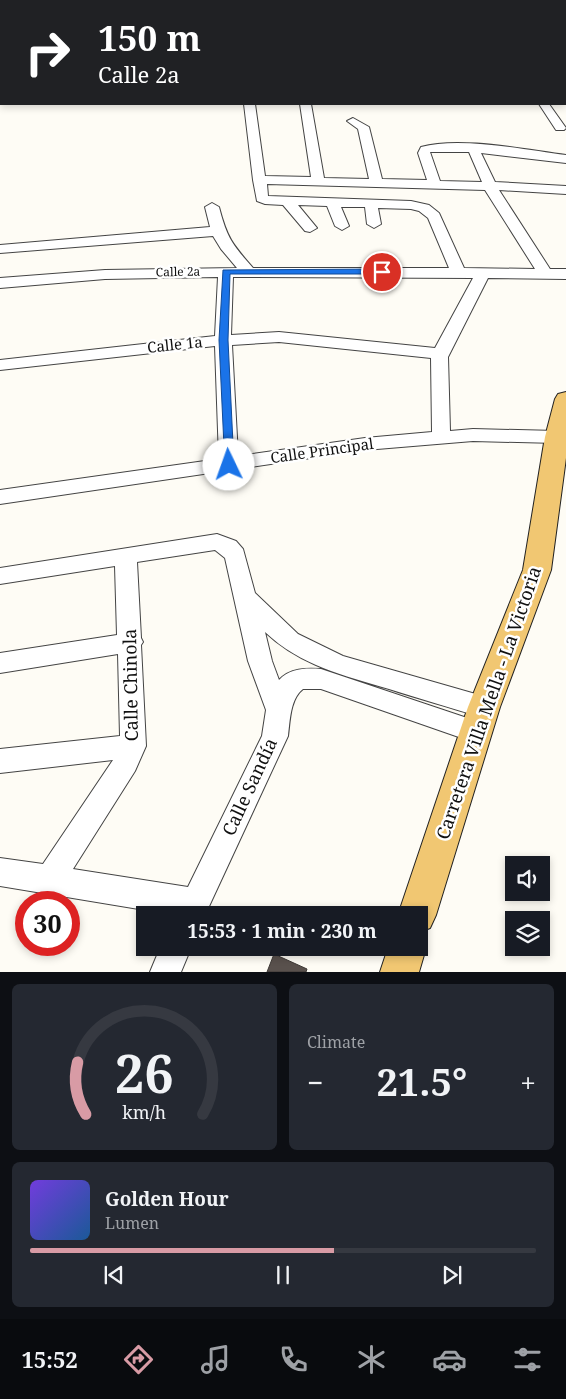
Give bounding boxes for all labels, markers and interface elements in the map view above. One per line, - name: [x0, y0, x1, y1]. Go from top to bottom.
- text: 150 m: [98, 14, 201, 61]
- icon: right: [15, 20, 80, 85]
- text: Calle 2a: [98, 59, 180, 89]
- pin: [361, 251, 403, 293]
- icon: arrive: [368, 258, 396, 286]
- street label: Calle 2a: [156, 263, 201, 280]
- street label: Calle 1a: [146, 331, 204, 357]
- street label: Calle Principal: [269, 433, 375, 467]
- position arrow: [202, 438, 254, 490]
- street label: Carretera Villa Mella - La Victoria: [430, 563, 546, 842]
- street label: Calle Chinola: [117, 629, 143, 742]
- street label: Calle Sandía: [216, 734, 282, 839]
- map controls: [505, 856, 550, 956]
- button: sound: [505, 856, 550, 901]
- speed limit sign: 30: [15, 891, 80, 956]
- button: layers: [505, 911, 550, 956]
- text: 15:53 · 1 min · 230 m: [187, 918, 377, 944]
- text: Climate: [307, 1031, 365, 1053]
- text: 26: [115, 1037, 174, 1108]
- text: 21.5°: [376, 1055, 467, 1107]
- text: −: [307, 1063, 323, 1101]
- text: +: [520, 1063, 536, 1101]
- text: km/h: [123, 1100, 166, 1124]
- text: Golden Hour: [105, 1186, 229, 1212]
- text: Lumen: [105, 1212, 159, 1234]
- icon: previous: [100, 1261, 128, 1289]
- icon: pause: [269, 1261, 297, 1289]
- icon: next: [438, 1261, 466, 1289]
- icon: directions: [121, 1342, 156, 1377]
- icon: music: [198, 1342, 233, 1377]
- icon: phone: [276, 1342, 311, 1377]
- icon: climate: [354, 1342, 389, 1377]
- icon: car: [432, 1342, 467, 1377]
- icon: filters: [510, 1342, 545, 1377]
- text: 15:52: [21, 1344, 78, 1374]

